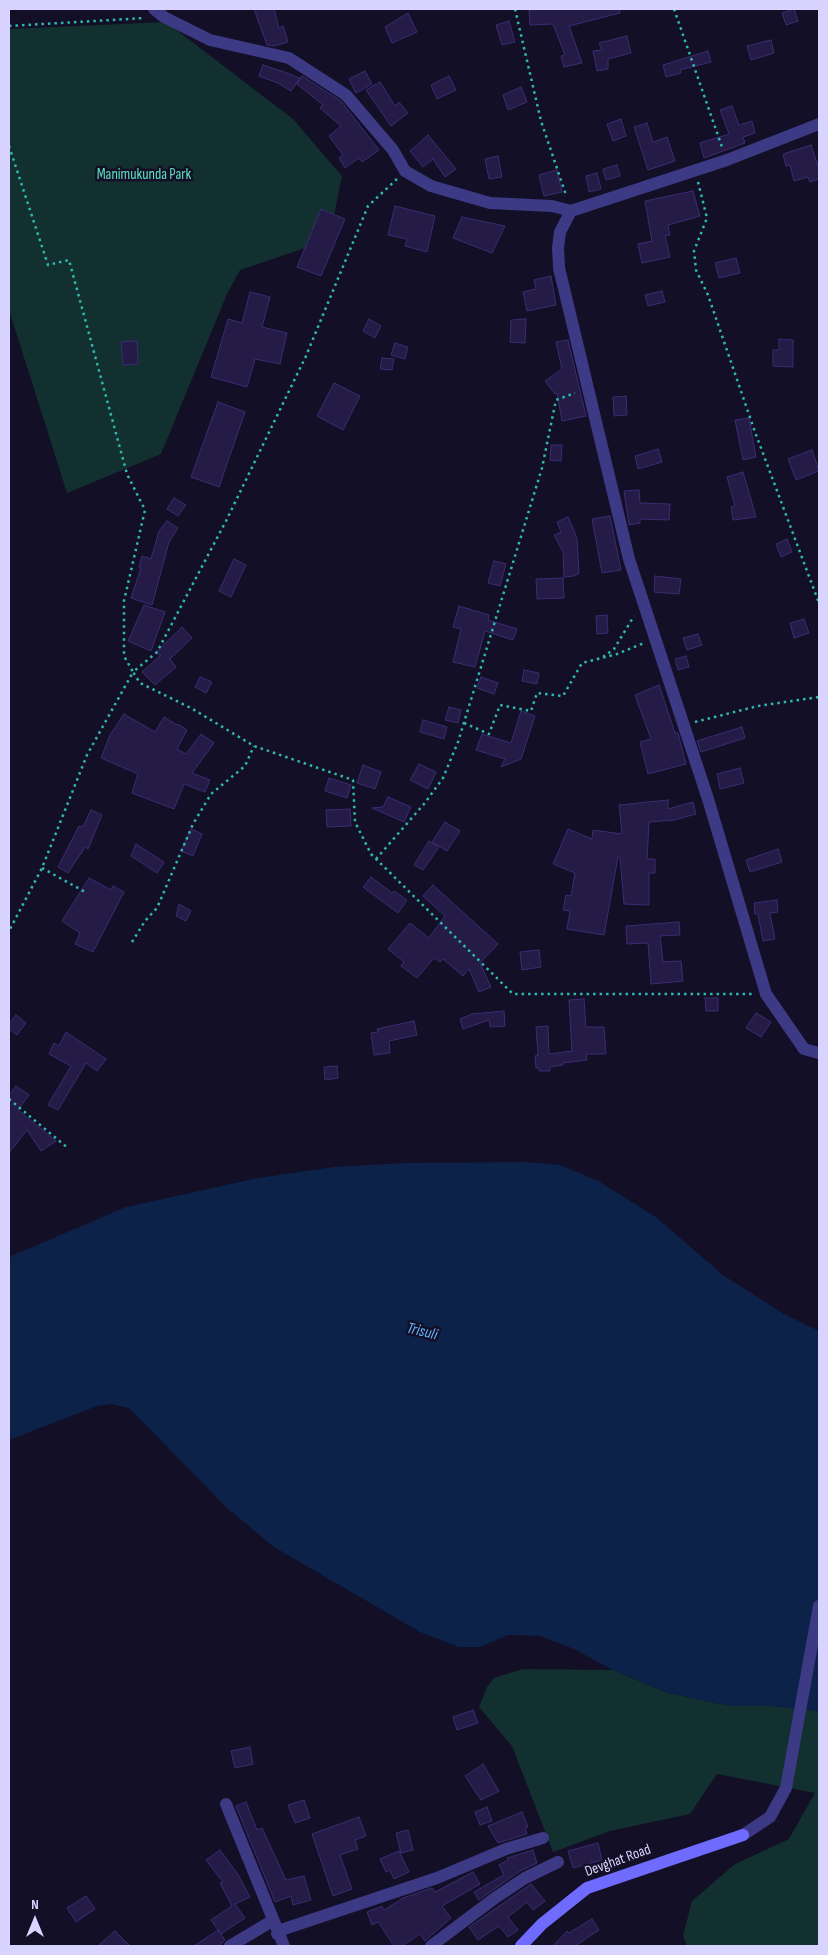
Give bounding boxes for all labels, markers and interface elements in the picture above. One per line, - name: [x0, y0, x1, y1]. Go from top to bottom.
- park label: Manimukunda Park: [97, 166, 191, 184]
- water label: Trisuli: [405, 1319, 439, 1345]
- street label: Devghat Road: [583, 1841, 653, 1881]
- north arrow: [10, 1895, 60, 1945]
- text: N: [31, 1896, 39, 1913]

